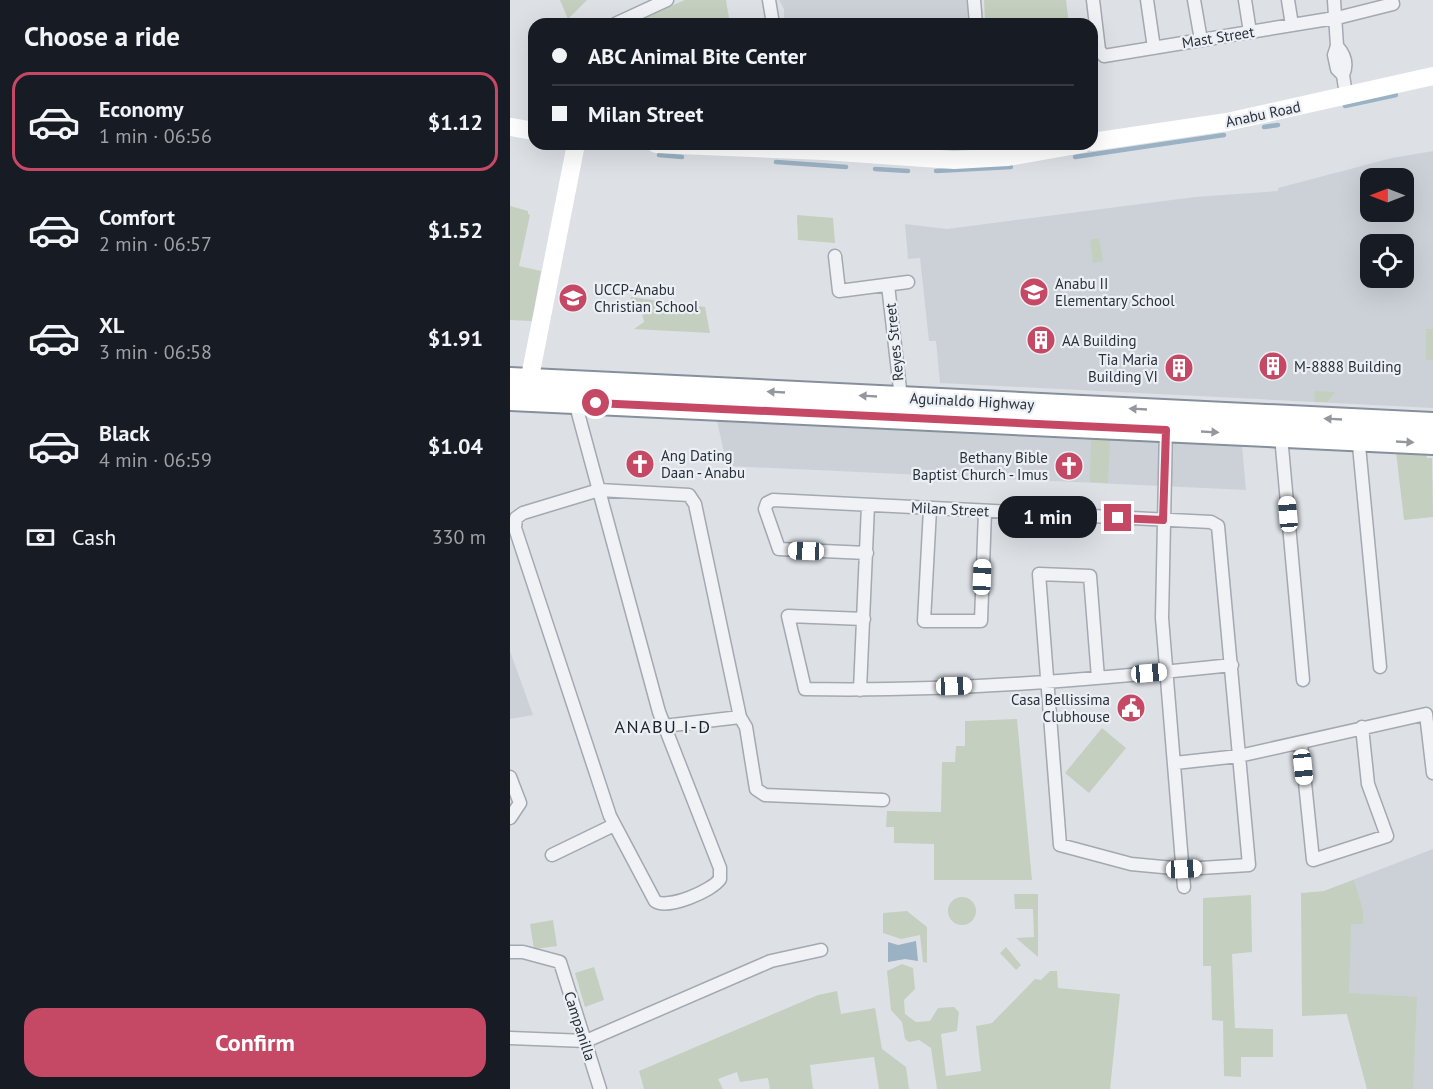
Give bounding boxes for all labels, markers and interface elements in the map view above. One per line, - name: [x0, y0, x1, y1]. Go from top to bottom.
- text: Choose a ride: [24, 19, 180, 53]
- street label: Mast Street: [1180, 22, 1256, 52]
- text: ABC Animal Bite Center: [588, 42, 806, 70]
- icon: car: [27, 95, 81, 149]
- text: Economy: [99, 95, 183, 123]
- street label: Anabu Road: [1224, 97, 1302, 131]
- text: Milan Street: [588, 100, 703, 128]
- text: $1.12: [428, 108, 483, 136]
- text: 1 min · 06:56: [99, 123, 212, 149]
- north arrow: [1360, 168, 1414, 222]
- map controls: [1360, 168, 1414, 288]
- icon: car: [27, 203, 81, 257]
- text: Comfort: [99, 203, 175, 231]
- text: $1.52: [428, 216, 483, 244]
- text: 2 min · 06:57: [99, 231, 212, 257]
- button: locate: [1360, 234, 1414, 288]
- place label: Anabu II Elementary School: [1055, 274, 1175, 310]
- school or university icon: Anabu II Elementary School: [1018, 276, 1050, 308]
- place label: UCCP-Anabu Christian School: [594, 280, 699, 316]
- school or university icon: UCCP-Anabu Christian School: [557, 282, 589, 314]
- street label: Reyes Street: [880, 302, 908, 382]
- icon: car: [27, 311, 81, 365]
- text: XL: [99, 311, 124, 339]
- text: $1.91: [428, 324, 483, 352]
- building icon: AA Building: [1025, 324, 1057, 356]
- place label: AA Building: [1062, 331, 1137, 350]
- text: 3 min · 06:58: [99, 339, 212, 365]
- place label: Tia Maria Building VI: [1088, 350, 1158, 386]
- building icon: M-8888 Building: [1257, 350, 1289, 382]
- building icon: Tia Maria Building VI: [1163, 352, 1195, 384]
- place label: M-8888 Building: [1294, 357, 1402, 376]
- one-way arrow: [766, 387, 785, 396]
- street label: Aguinaldo Highway: [909, 388, 1035, 414]
- route start: [582, 389, 609, 416]
- one-way arrow: [858, 392, 877, 401]
- one-way arrow: [1128, 405, 1147, 414]
- one-way arrow: [1323, 415, 1342, 424]
- icon: car: [27, 419, 81, 473]
- text: Black: [99, 419, 150, 447]
- one-way arrow: [1201, 428, 1220, 437]
- text: $1.04: [428, 432, 483, 460]
- one-way arrow: [1396, 437, 1415, 446]
- place label: Ang Dating Daan - Anabu: [661, 446, 745, 482]
- text: 4 min · 06:59: [99, 447, 212, 473]
- church icon: Ang Dating Daan - Anabu: [624, 448, 656, 480]
- place label: Bethany Bible Baptist Church - Imus: [912, 448, 1048, 484]
- church icon: Bethany Bible Baptist Church - Imus: [1053, 450, 1085, 482]
- car: [1277, 495, 1299, 533]
- street label: Milan Street: [910, 497, 990, 521]
- callout: 1 min: [998, 497, 1097, 539]
- text: 1 min: [1023, 504, 1072, 530]
- route end: [1104, 504, 1131, 531]
- icon: cash: [24, 521, 57, 554]
- text: Cash: [72, 523, 116, 551]
- text: 330 m: [432, 524, 486, 550]
- car: [788, 541, 824, 561]
- car: [972, 559, 992, 595]
- car: [1130, 662, 1168, 684]
- car: [936, 676, 972, 696]
- place label: Casa Bellissima Clubhouse: [1011, 690, 1110, 726]
- public building icon: Casa Bellissima Clubhouse: [1115, 692, 1147, 724]
- district label: ANABU I-D: [614, 715, 712, 738]
- car: [1292, 748, 1314, 786]
- car: [1166, 859, 1202, 879]
- street label: Campanilla: [560, 989, 600, 1063]
- button: Confirm: [24, 1008, 486, 1077]

